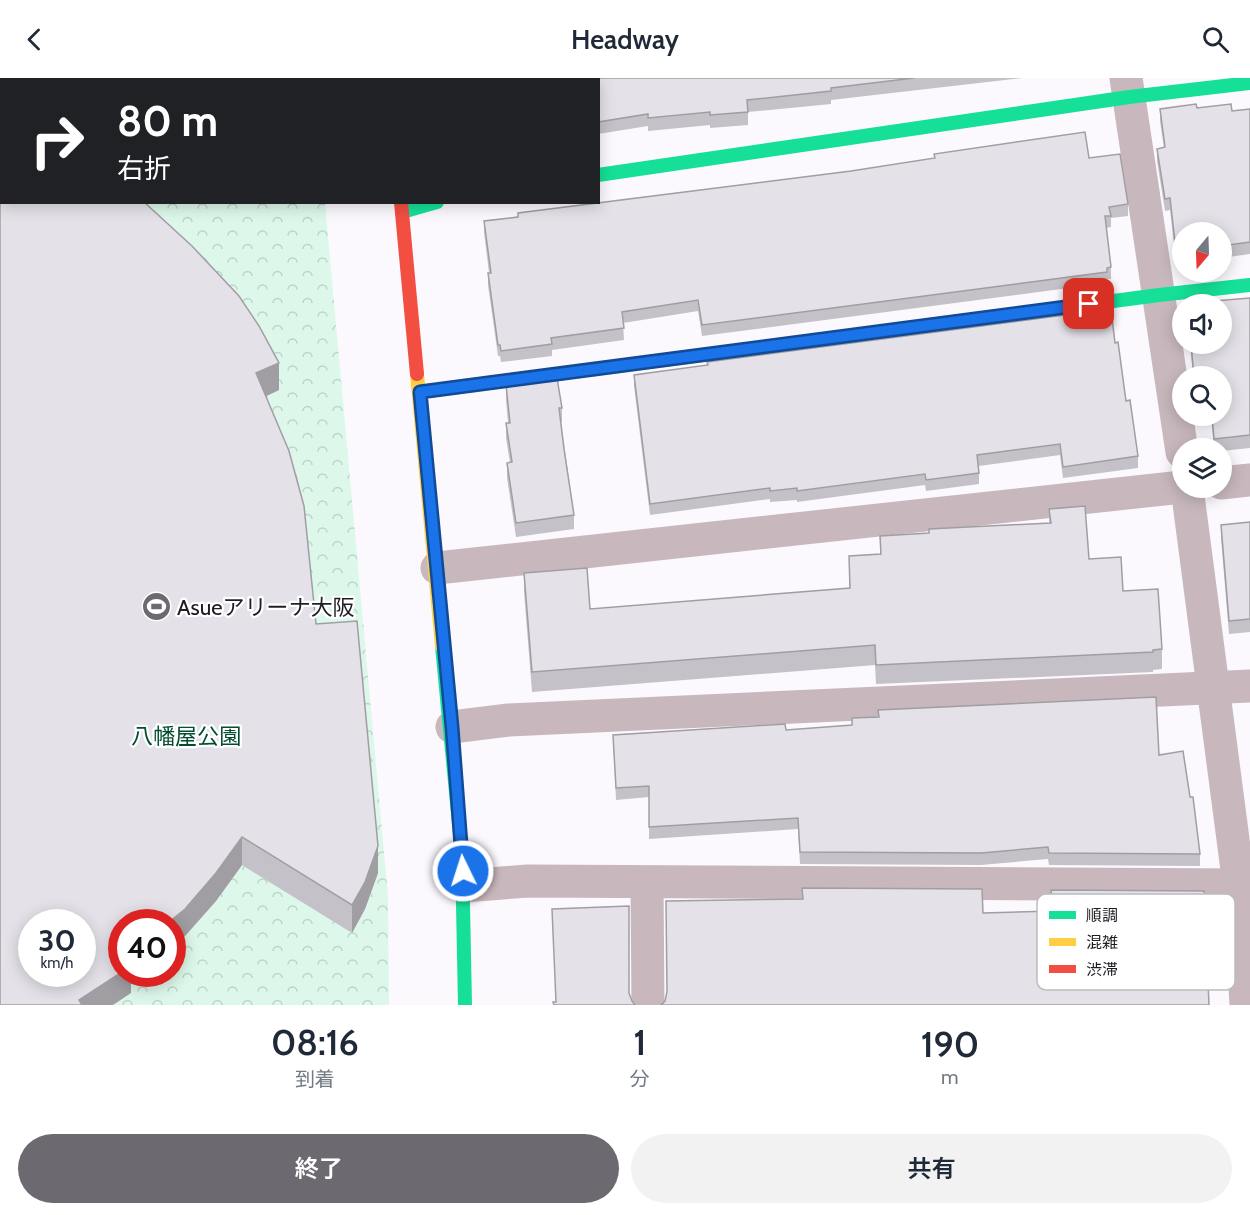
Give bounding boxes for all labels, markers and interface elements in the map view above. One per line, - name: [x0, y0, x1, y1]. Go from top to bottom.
- icon: back: [18, 23, 51, 56]
- text: Headway: [571, 23, 679, 56]
- icon: search: [1199, 23, 1232, 56]
- text: 80 m: [117, 95, 218, 147]
- icon: right: [18, 102, 96, 180]
- text: 右折: [117, 152, 171, 185]
- north arrow: [1172, 222, 1232, 282]
- map controls: [1172, 222, 1232, 498]
- pin: [1063, 278, 1114, 329]
- icon: arrive: [1072, 287, 1105, 320]
- button: sound: [1172, 294, 1232, 354]
- button: search: [1172, 366, 1232, 426]
- button: layers: [1172, 438, 1232, 498]
- sports icon: Asueアリーナ大阪: [140, 591, 172, 623]
- place label: Asueアリーナ大阪: [177, 594, 354, 621]
- park label: 八幡屋公園: [131, 723, 241, 750]
- position arrow: [431, 839, 495, 903]
- legend: [1037, 894, 1235, 990]
- text: 順調: [1086, 906, 1118, 925]
- speed limit sign: 40: [108, 909, 186, 987]
- text: 30: [38, 922, 76, 959]
- text: 混雑: [1086, 933, 1118, 952]
- text: km/h: [41, 954, 73, 972]
- text: 渋滞: [1086, 960, 1118, 979]
- text: 08:16: [271, 1020, 359, 1064]
- text: 1: [633, 1020, 646, 1064]
- text: 190: [921, 1022, 979, 1066]
- text: m: [941, 1065, 959, 1089]
- text: 到着: [295, 1067, 335, 1091]
- text: 分: [630, 1067, 650, 1091]
- button: 終了: [18, 1134, 619, 1203]
- button: 共有: [631, 1134, 1232, 1203]

